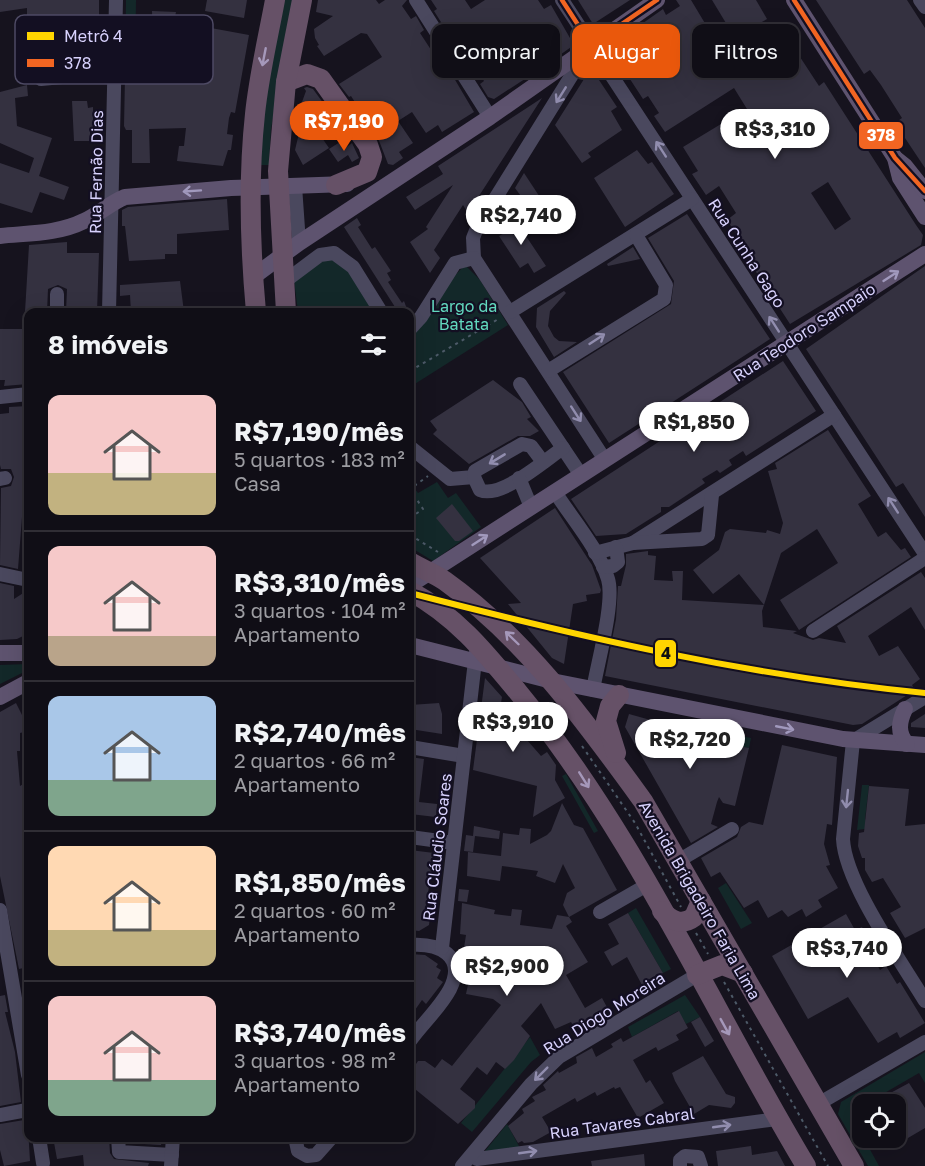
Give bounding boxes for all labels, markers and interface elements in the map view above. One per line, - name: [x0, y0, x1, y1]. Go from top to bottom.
- legend: [15, 15, 213, 84]
- chip: Comprar: [432, 24, 560, 78]
- chip: Alugar: [572, 24, 680, 78]
- chip: Filtros: [692, 24, 799, 78]
- text: Metrô 4: [64, 26, 123, 46]
- one-way arrow: [258, 47, 269, 67]
- text: 378: [64, 53, 92, 73]
- one-way arrow: [555, 86, 567, 103]
- pin: R$7,190: [289, 101, 399, 152]
- text: R$7,190: [304, 108, 384, 132]
- pin: R$3,310: [720, 109, 830, 160]
- street label: Rua Fernão Dias: [85, 110, 107, 234]
- text: R$3,310: [734, 116, 816, 140]
- line badge: 378: [858, 121, 904, 150]
- text: 378: [867, 125, 895, 145]
- one-way arrow: [655, 141, 667, 158]
- one-way arrow: [182, 186, 202, 197]
- pin: R$2,740: [466, 195, 576, 246]
- street label: Rua Cunha Gago: [704, 195, 790, 311]
- text: R$2,740: [480, 202, 562, 226]
- one-way arrow: [882, 270, 899, 282]
- street label: Rua Teodoro Sampaio: [729, 278, 879, 386]
- park label: Largo da Batata: [431, 296, 497, 334]
- one-way arrow: [768, 317, 780, 333]
- icon: filters: [357, 328, 390, 361]
- text: 8 imóveis: [48, 329, 168, 360]
- one-way arrow: [589, 333, 606, 346]
- pin: R$1,850: [639, 402, 749, 453]
- one-way arrow: [570, 405, 582, 422]
- text: R$1,850: [653, 409, 735, 433]
- text: R$7,190/mês: [234, 416, 404, 447]
- icon: home: [96, 419, 168, 491]
- text: 5 quartos · 183 m²: [234, 447, 405, 471]
- one-way arrow: [489, 453, 506, 465]
- text: Casa: [234, 471, 281, 495]
- one-way arrow: [887, 497, 899, 514]
- one-way arrow: [471, 534, 487, 546]
- text: R$3,310/mês: [234, 567, 405, 598]
- icon: home: [96, 570, 168, 642]
- text: 3 quartos · 104 m²: [234, 598, 405, 622]
- text: Apartamento: [234, 622, 360, 646]
- one-way arrow: [505, 632, 520, 646]
- line badge: 4: [654, 639, 677, 668]
- text: 4: [661, 643, 671, 663]
- pin: R$3,910: [458, 702, 568, 753]
- text: R$3,910: [472, 709, 554, 733]
- text: R$2,740/mês: [234, 717, 406, 748]
- pin: R$2,720: [635, 719, 745, 770]
- icon: home: [96, 720, 168, 792]
- one-way arrow: [775, 723, 794, 734]
- text: R$2,720: [649, 726, 731, 750]
- text: 2 quartos · 66 m²: [234, 748, 395, 772]
- one-way arrow: [578, 771, 590, 788]
- text: Apartamento: [234, 772, 360, 796]
- street label: Rua Cláudio Soares: [418, 772, 456, 922]
- one-way arrow: [841, 789, 852, 809]
- street label: Avenida Brigadeiro Faria Lima: [635, 797, 765, 1003]
- text: R$1,850/mês: [234, 867, 406, 898]
- icon: home: [96, 870, 168, 942]
- text: 2 quartos · 60 m²: [234, 898, 396, 922]
- text: Apartamento: [234, 922, 360, 946]
- pin: R$3,740: [792, 928, 902, 979]
- text: R$3,740: [806, 935, 888, 959]
- pin: R$2,900: [452, 946, 562, 997]
- text: R$2,900: [465, 953, 549, 977]
- street label: Rua Diogo Moreira: [539, 967, 669, 1059]
- text: R$3,740/mês: [234, 1017, 406, 1048]
- one-way arrow: [720, 1017, 731, 1035]
- icon: home: [96, 1020, 168, 1092]
- text: 3 quartos · 98 m²: [234, 1048, 395, 1072]
- one-way arrow: [534, 1066, 549, 1081]
- text: Apartamento: [234, 1072, 360, 1096]
- map controls: [852, 1094, 906, 1148]
- button: locate: [852, 1094, 906, 1148]
- street label: Rua Tavares Cabral: [548, 1103, 696, 1143]
- one-way arrow: [711, 1120, 731, 1131]
- one-way arrow: [518, 1146, 538, 1157]

